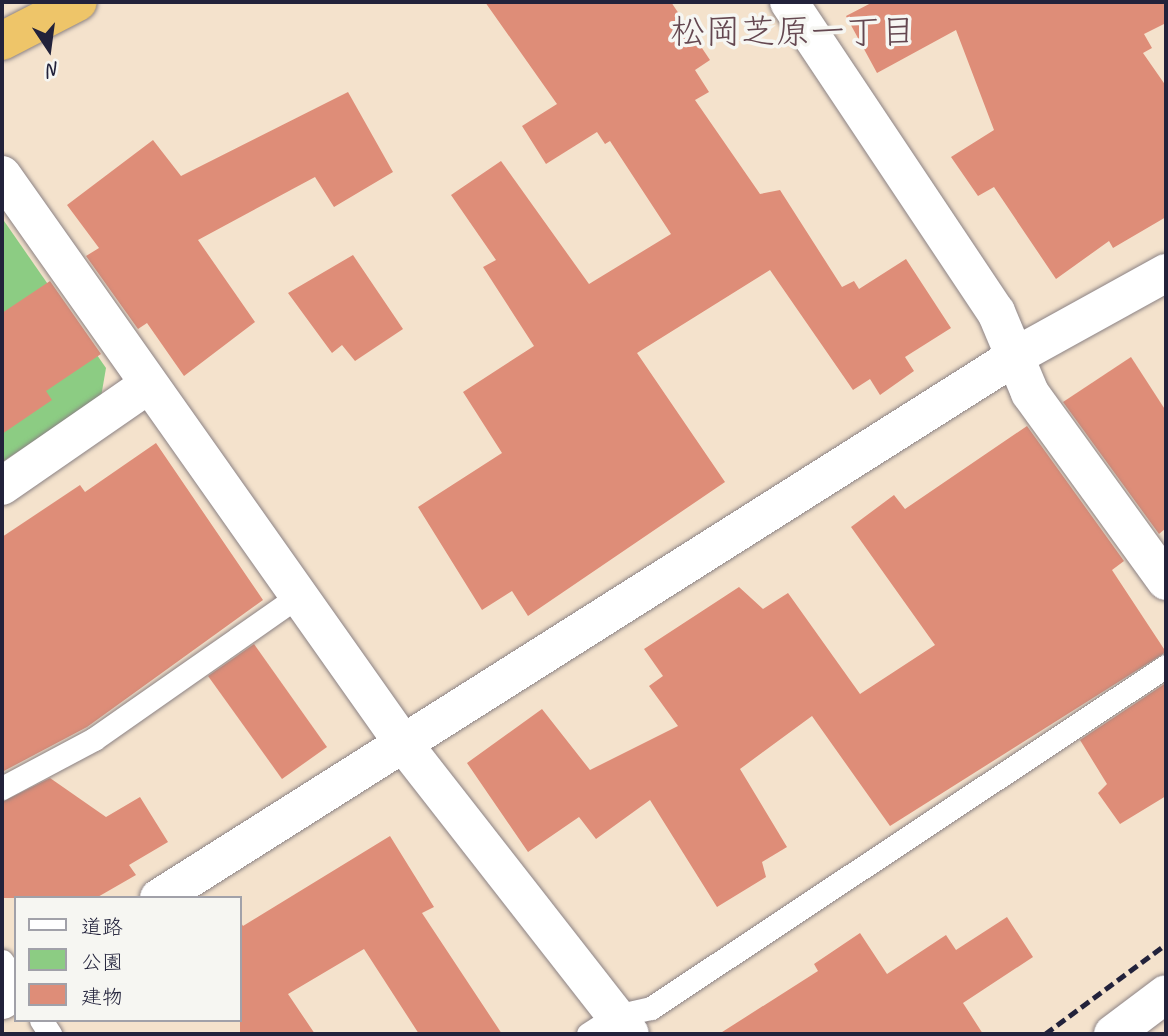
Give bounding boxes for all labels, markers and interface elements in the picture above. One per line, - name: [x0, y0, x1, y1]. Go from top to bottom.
- district label: 松岡芝原一丁目: [671, 11, 915, 53]
- north arrow: [14, 14, 84, 84]
- text: N: [45, 56, 62, 82]
- legend: [14, 896, 242, 1022]
- text: 道路: [81, 914, 123, 940]
- text: 公園: [81, 949, 123, 975]
- text: 建物: [81, 984, 123, 1010]

